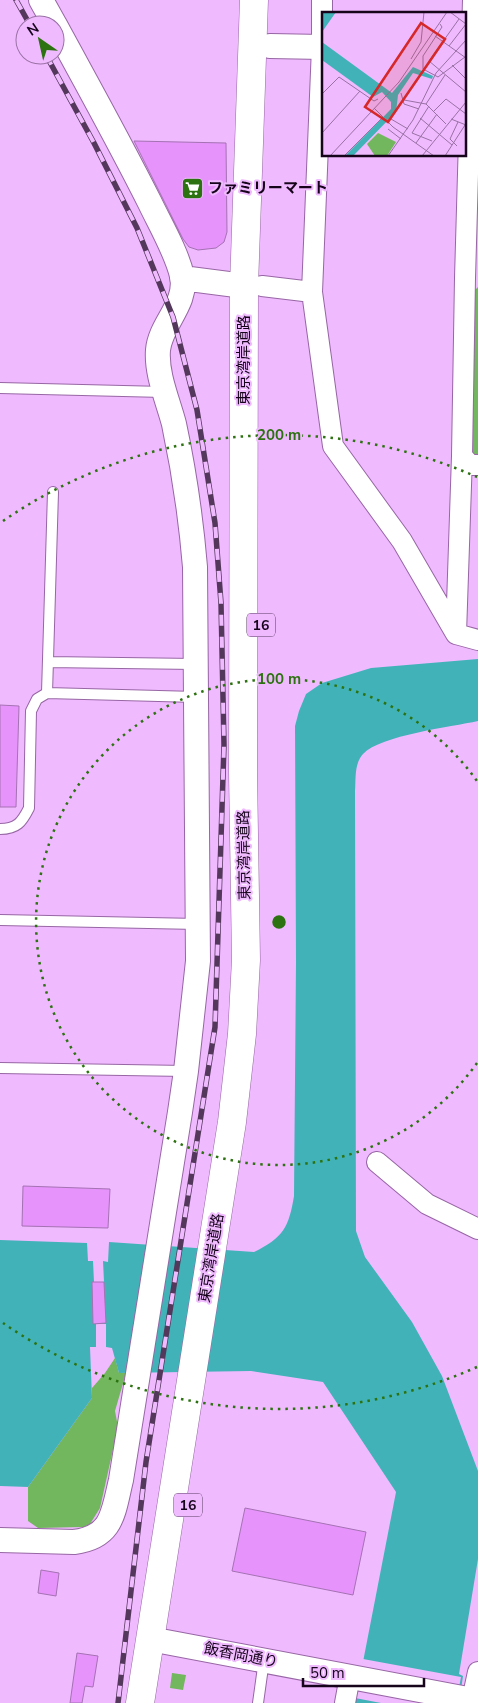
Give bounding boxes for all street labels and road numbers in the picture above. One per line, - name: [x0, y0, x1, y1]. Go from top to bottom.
- street label: 東京湾岸道路: [234, 315, 254, 405]
- road number: 16: [247, 614, 275, 636]
- street label: 東京湾岸道路: [233, 810, 255, 900]
- street label: 東京湾岸道路: [194, 1212, 228, 1304]
- road number: 16: [174, 1494, 202, 1516]
- street label: 飯香岡通り: [202, 1638, 280, 1672]

